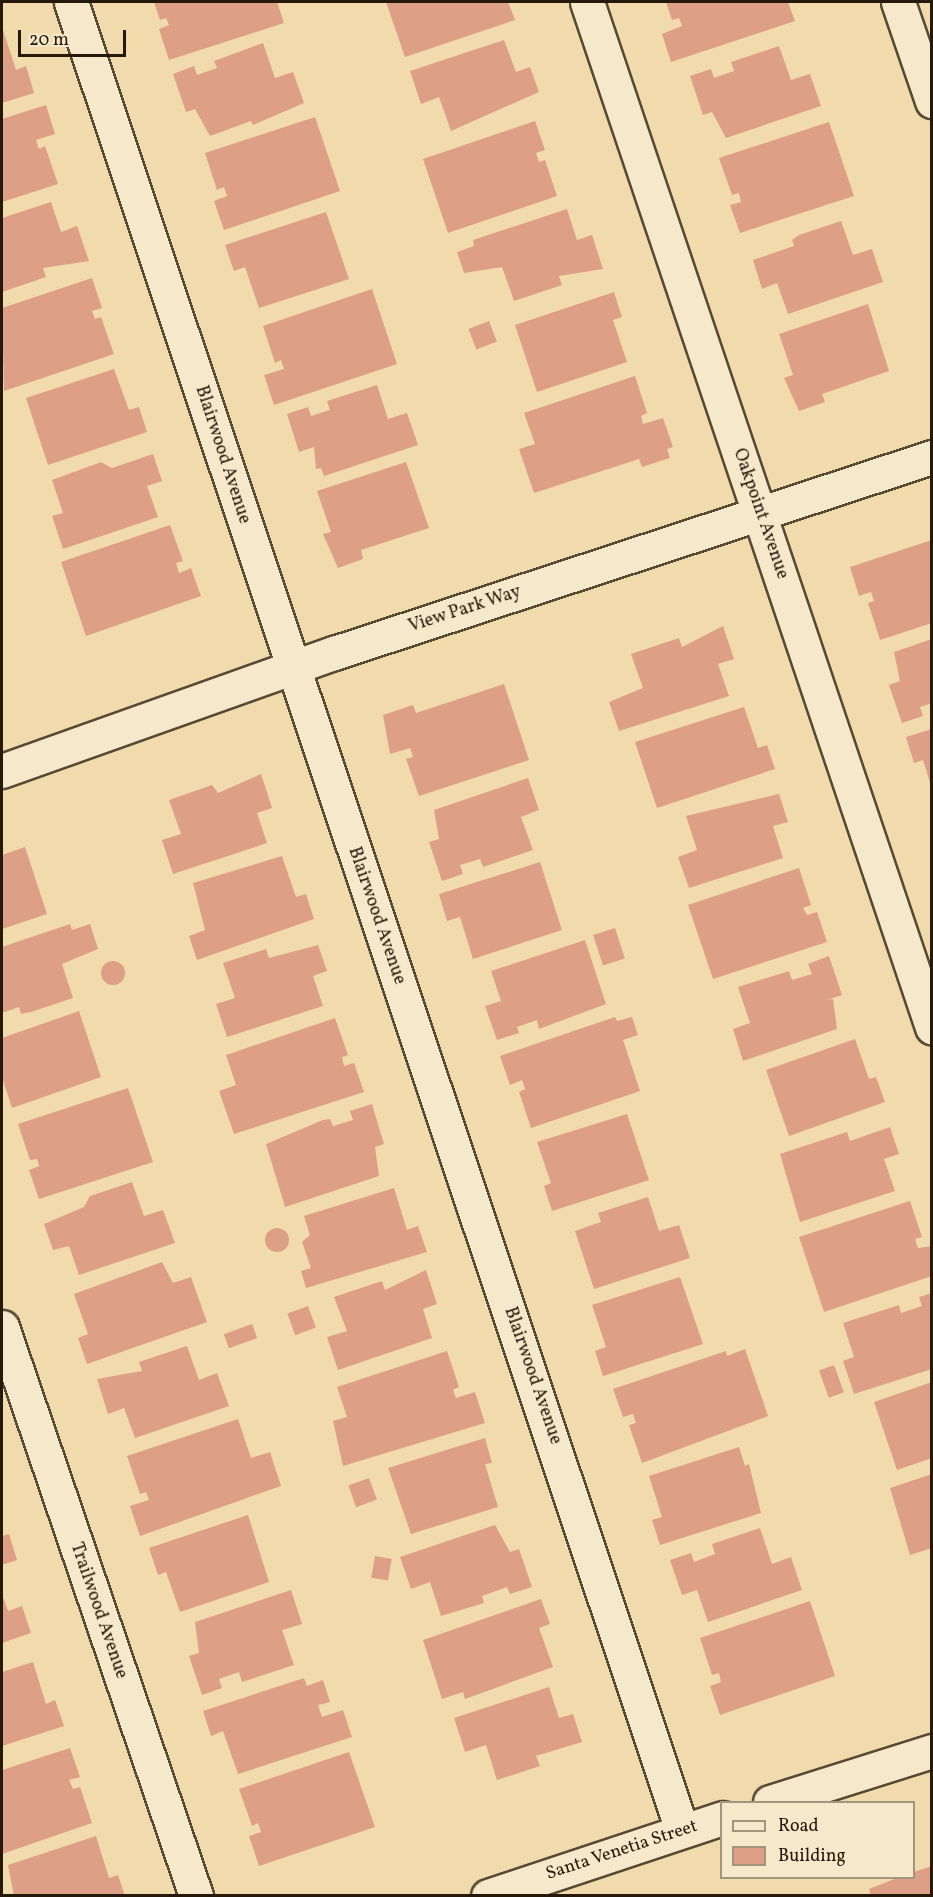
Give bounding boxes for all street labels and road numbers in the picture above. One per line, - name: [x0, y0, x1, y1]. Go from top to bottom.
- street label: Blairwood Avenue: [189, 383, 255, 527]
- street label: Oakpoint Avenue: [728, 446, 792, 582]
- street label: View Park Way: [406, 581, 524, 639]
- street label: Blairwood Avenue: [342, 844, 410, 988]
- street label: Blairwood Avenue: [498, 1304, 566, 1448]
- street label: Trailwood Avenue: [65, 1540, 131, 1682]
- street label: Santa Venetia Street: [543, 1816, 701, 1886]

